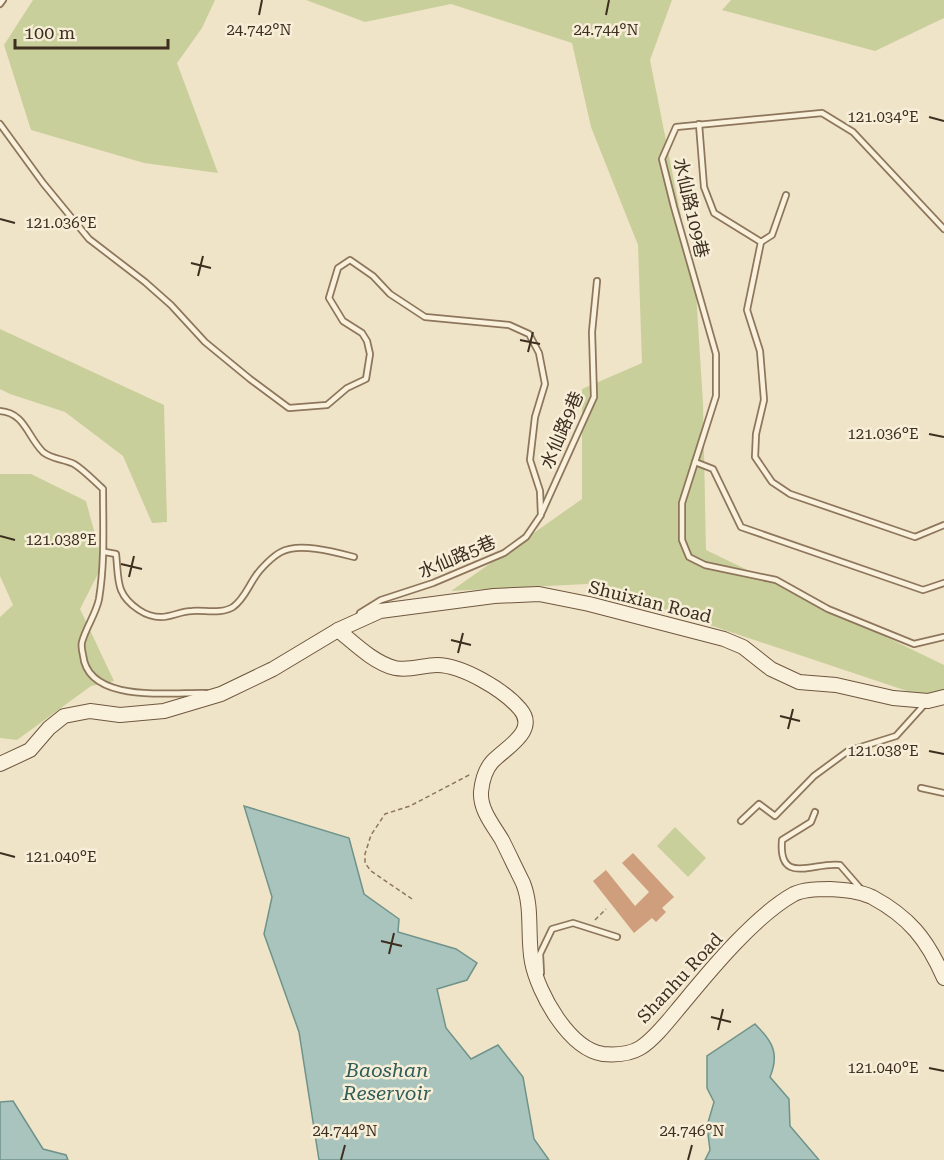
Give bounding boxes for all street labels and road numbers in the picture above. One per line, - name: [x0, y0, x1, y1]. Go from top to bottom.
- street label: 水仙路109巷: [670, 156, 713, 260]
- street label: 水仙路9巷: [536, 388, 587, 472]
- street label: 水仙路5巷: [415, 531, 499, 582]
- street label: Shuixian Road: [586, 576, 714, 627]
- street label: Shanhu Road: [633, 928, 727, 1027]

